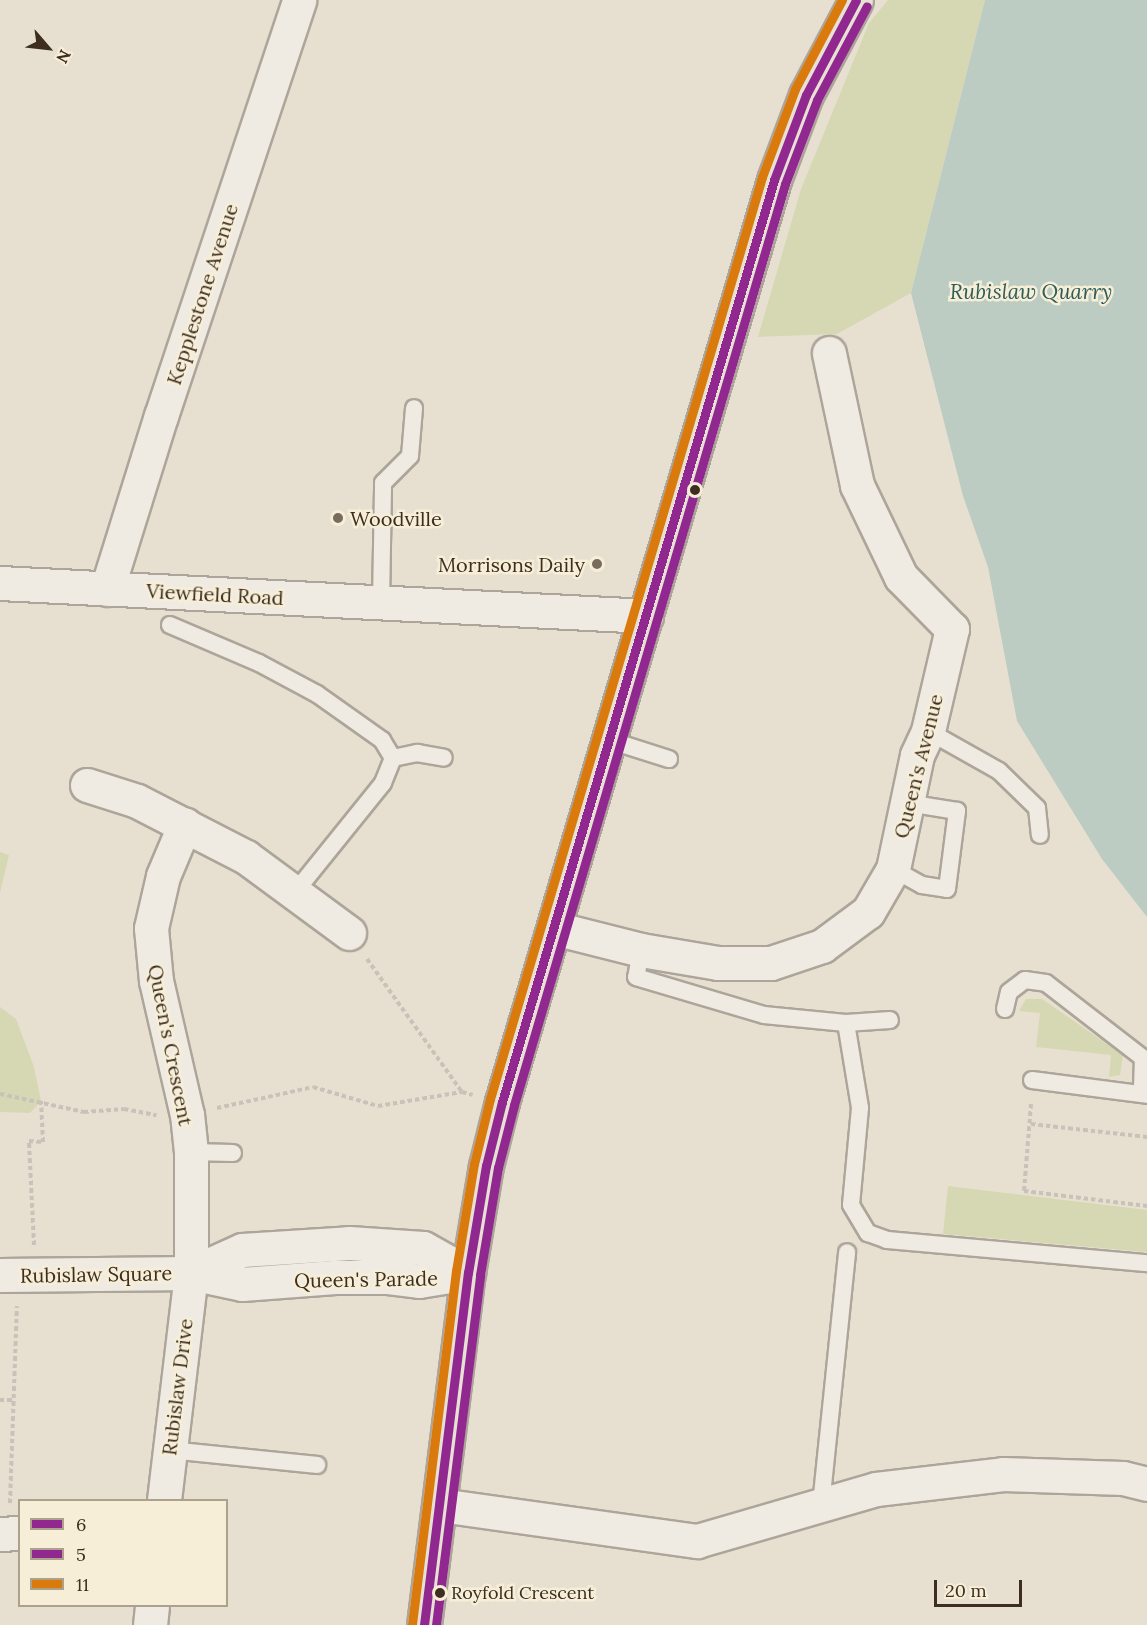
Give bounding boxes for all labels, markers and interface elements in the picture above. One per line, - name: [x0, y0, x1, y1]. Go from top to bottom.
- north arrow: [18, 18, 78, 78]
- text: N: [52, 46, 76, 67]
- street label: Kepplestone Avenue: [161, 200, 243, 388]
- water label: Rubislaw Quarry: [950, 279, 1112, 305]
- unlabelled marker: [689, 484, 701, 496]
- place label: Woodville: [350, 506, 442, 530]
- marker: Woodville: [331, 511, 345, 525]
- place label: Morrisons Daily: [438, 552, 585, 576]
- marker: Morrisons Daily: [590, 557, 604, 571]
- street label: Viewfield Road: [146, 578, 284, 610]
- street label: Queen's Avenue: [888, 691, 948, 841]
- street label: Queen's Crescent: [144, 962, 198, 1128]
- street label: Rubislaw Square: [20, 1261, 172, 1287]
- street label: Queen's Parade: [294, 1266, 438, 1292]
- street label: Rubislaw Drive: [157, 1317, 197, 1457]
- legend: [18, 1499, 228, 1607]
- text: 6: [76, 1513, 86, 1536]
- text: 5: [76, 1543, 86, 1566]
- scale bar: [937, 1568, 1026, 1606]
- text: 11: [76, 1573, 89, 1596]
- text: 20 m: [945, 1579, 987, 1602]
- place label: Royfold Crescent: [451, 1582, 594, 1604]
- marker: Royfold Crescent: [434, 1587, 446, 1599]

